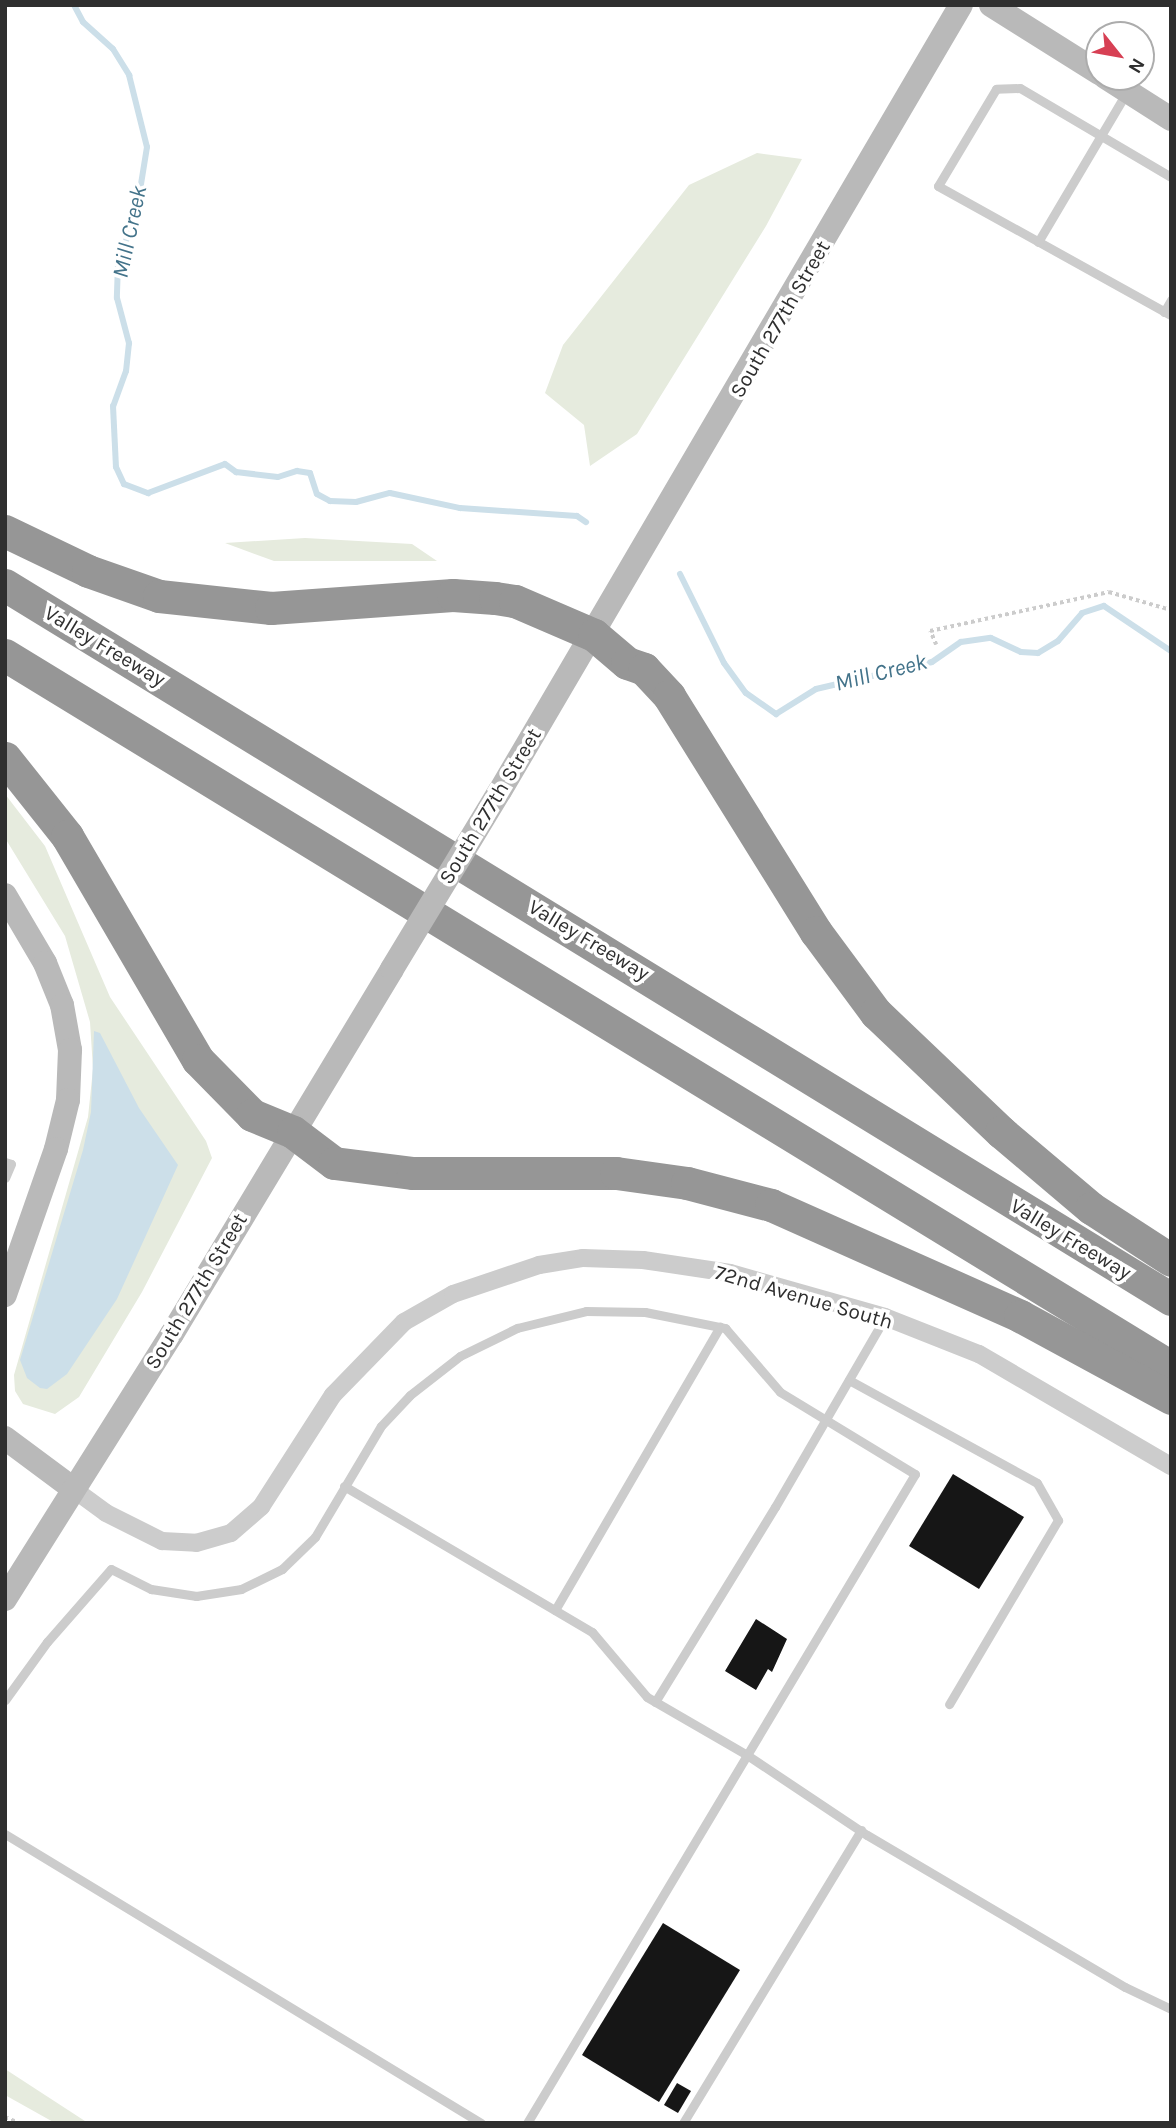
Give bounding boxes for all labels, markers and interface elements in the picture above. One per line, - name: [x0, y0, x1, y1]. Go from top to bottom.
- north arrow: [1085, 21, 1155, 91]
- text: N: [1123, 54, 1149, 77]
- water label: Mill Creek: [107, 183, 153, 281]
- street label: South 277th Street: [725, 236, 835, 402]
- street label: Valley Freeway: [40, 600, 170, 692]
- water label: Mill Creek: [832, 648, 930, 698]
- street label: South 277th Street: [433, 723, 547, 889]
- street label: Valley Freeway: [524, 894, 654, 986]
- street label: Valley Freeway: [1006, 1193, 1136, 1285]
- street label: South 277th Street: [139, 1208, 253, 1374]
- street label: 72nd Avenue South: [712, 1260, 896, 1334]

